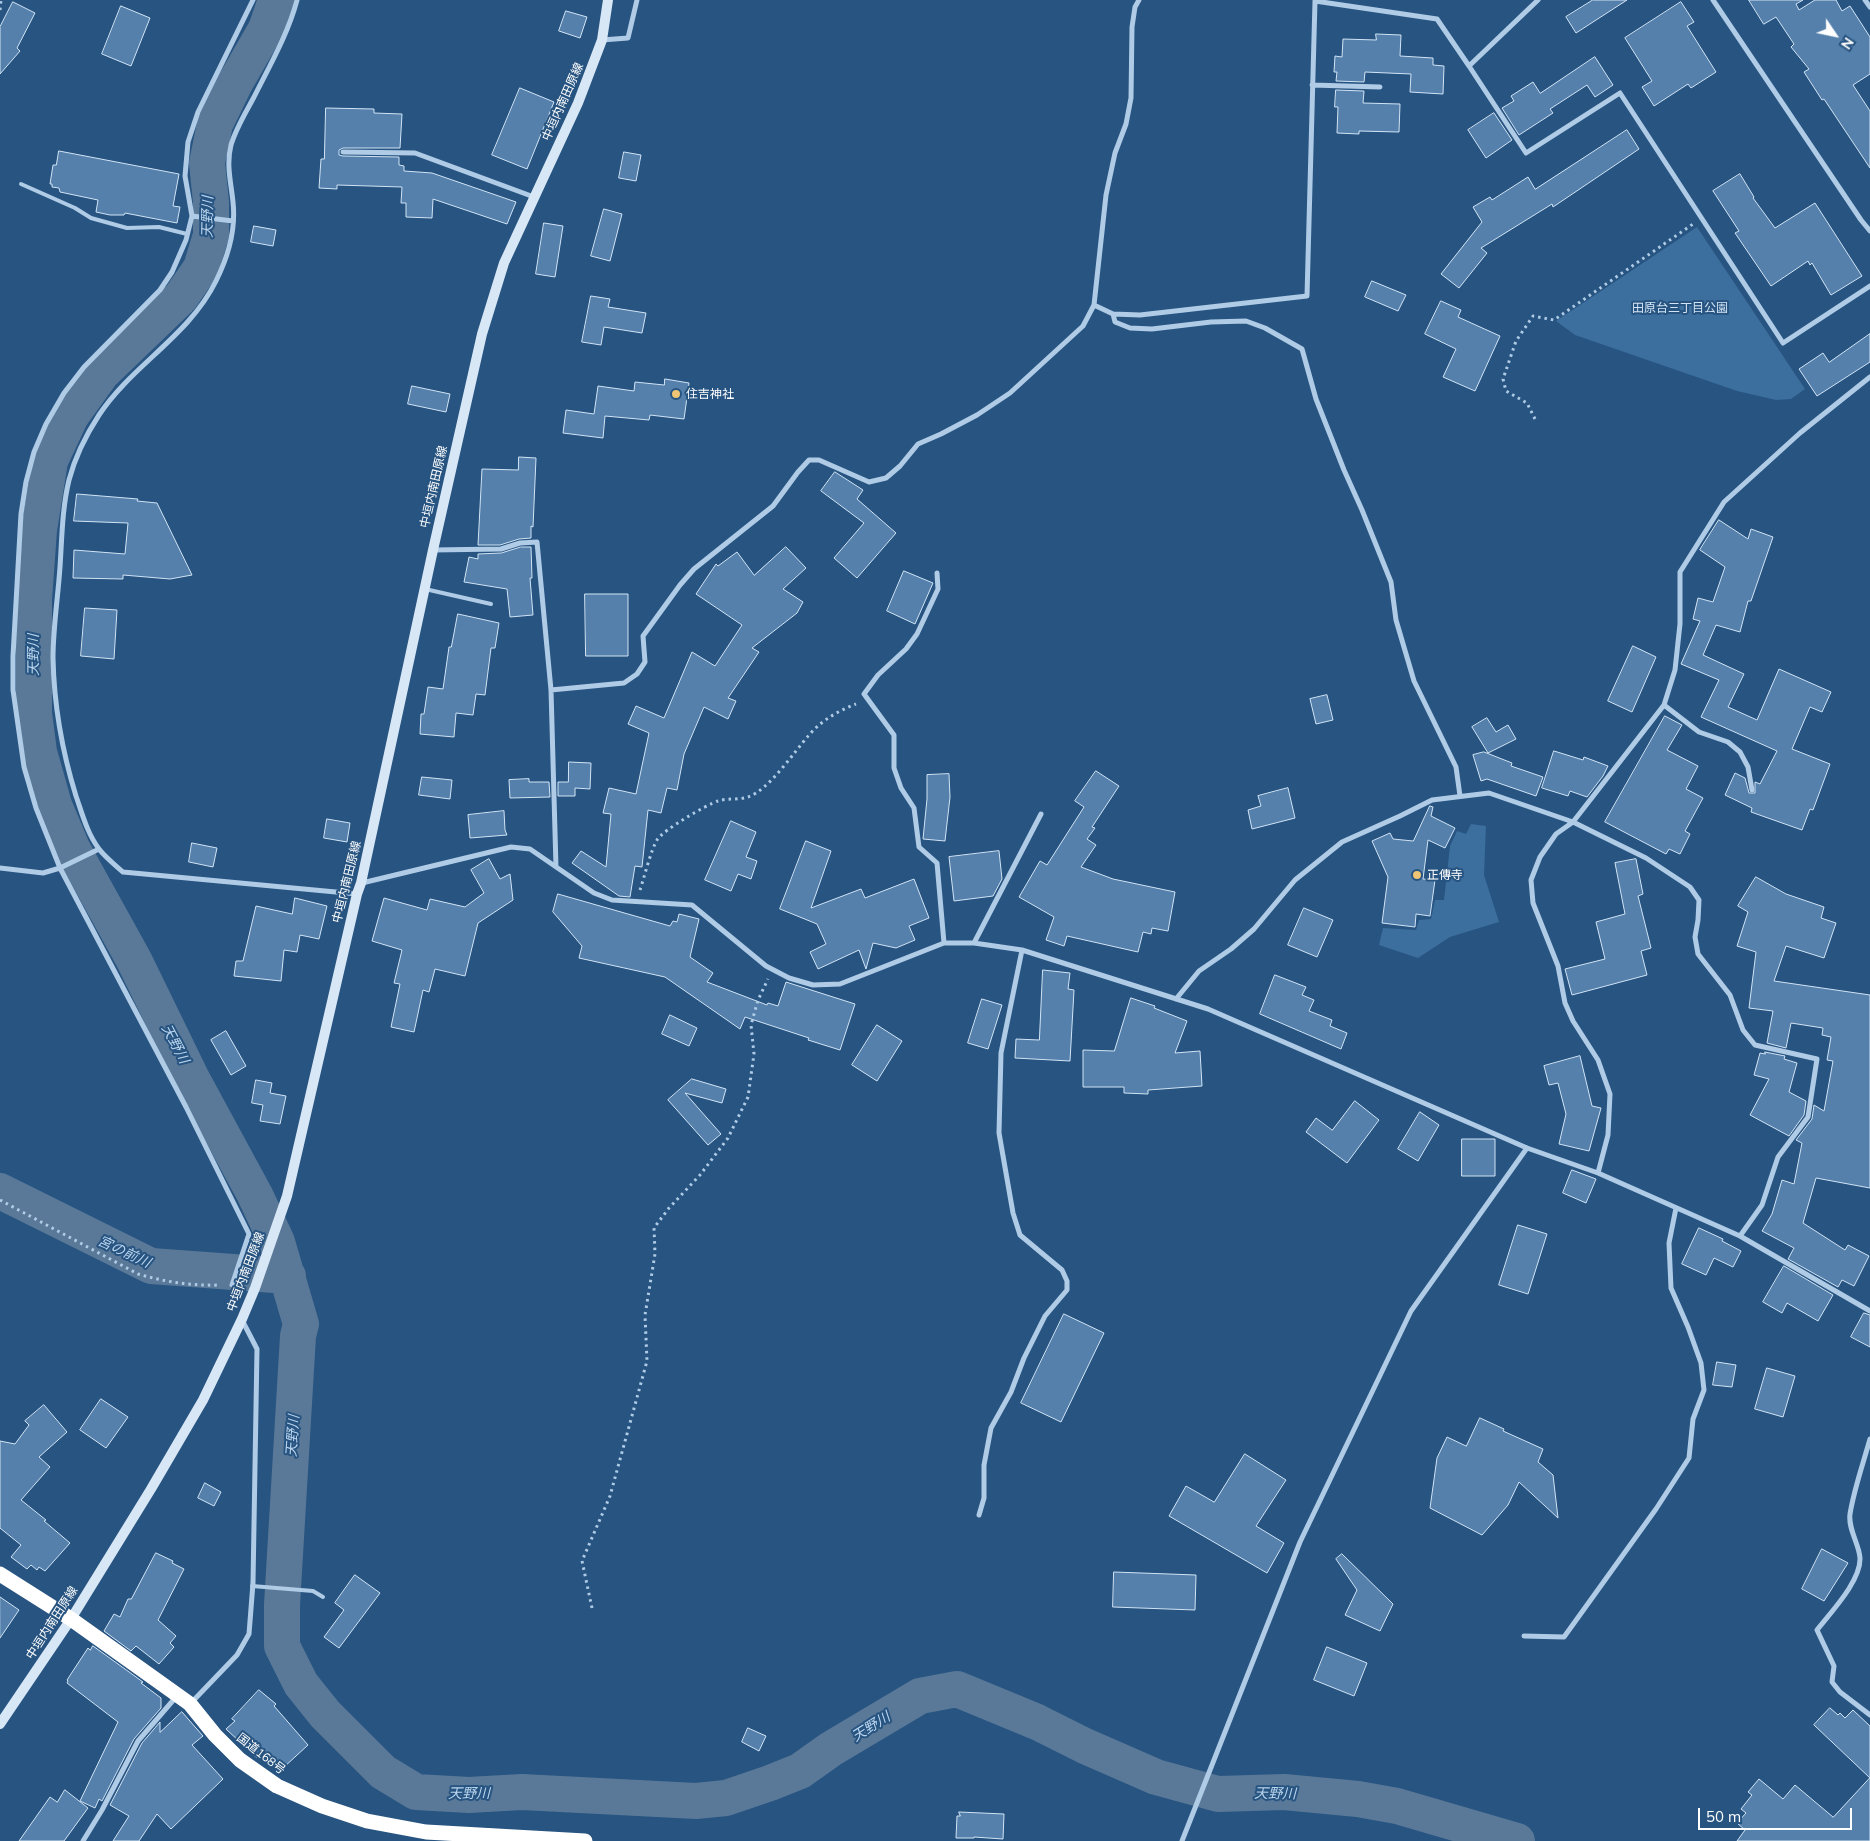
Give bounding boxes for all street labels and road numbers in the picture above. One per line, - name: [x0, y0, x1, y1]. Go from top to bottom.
- street label: 中垣内南田原線: [539, 61, 587, 143]
- street label: 中垣内南田原線: [418, 444, 450, 530]
- street label: 中垣内南田原線: [330, 840, 364, 924]
- street label: 中垣内南田原線: [224, 1230, 268, 1314]
- street label: 中垣内南田原線: [23, 1584, 81, 1662]
- street label: 国道168号: [234, 1731, 288, 1777]

